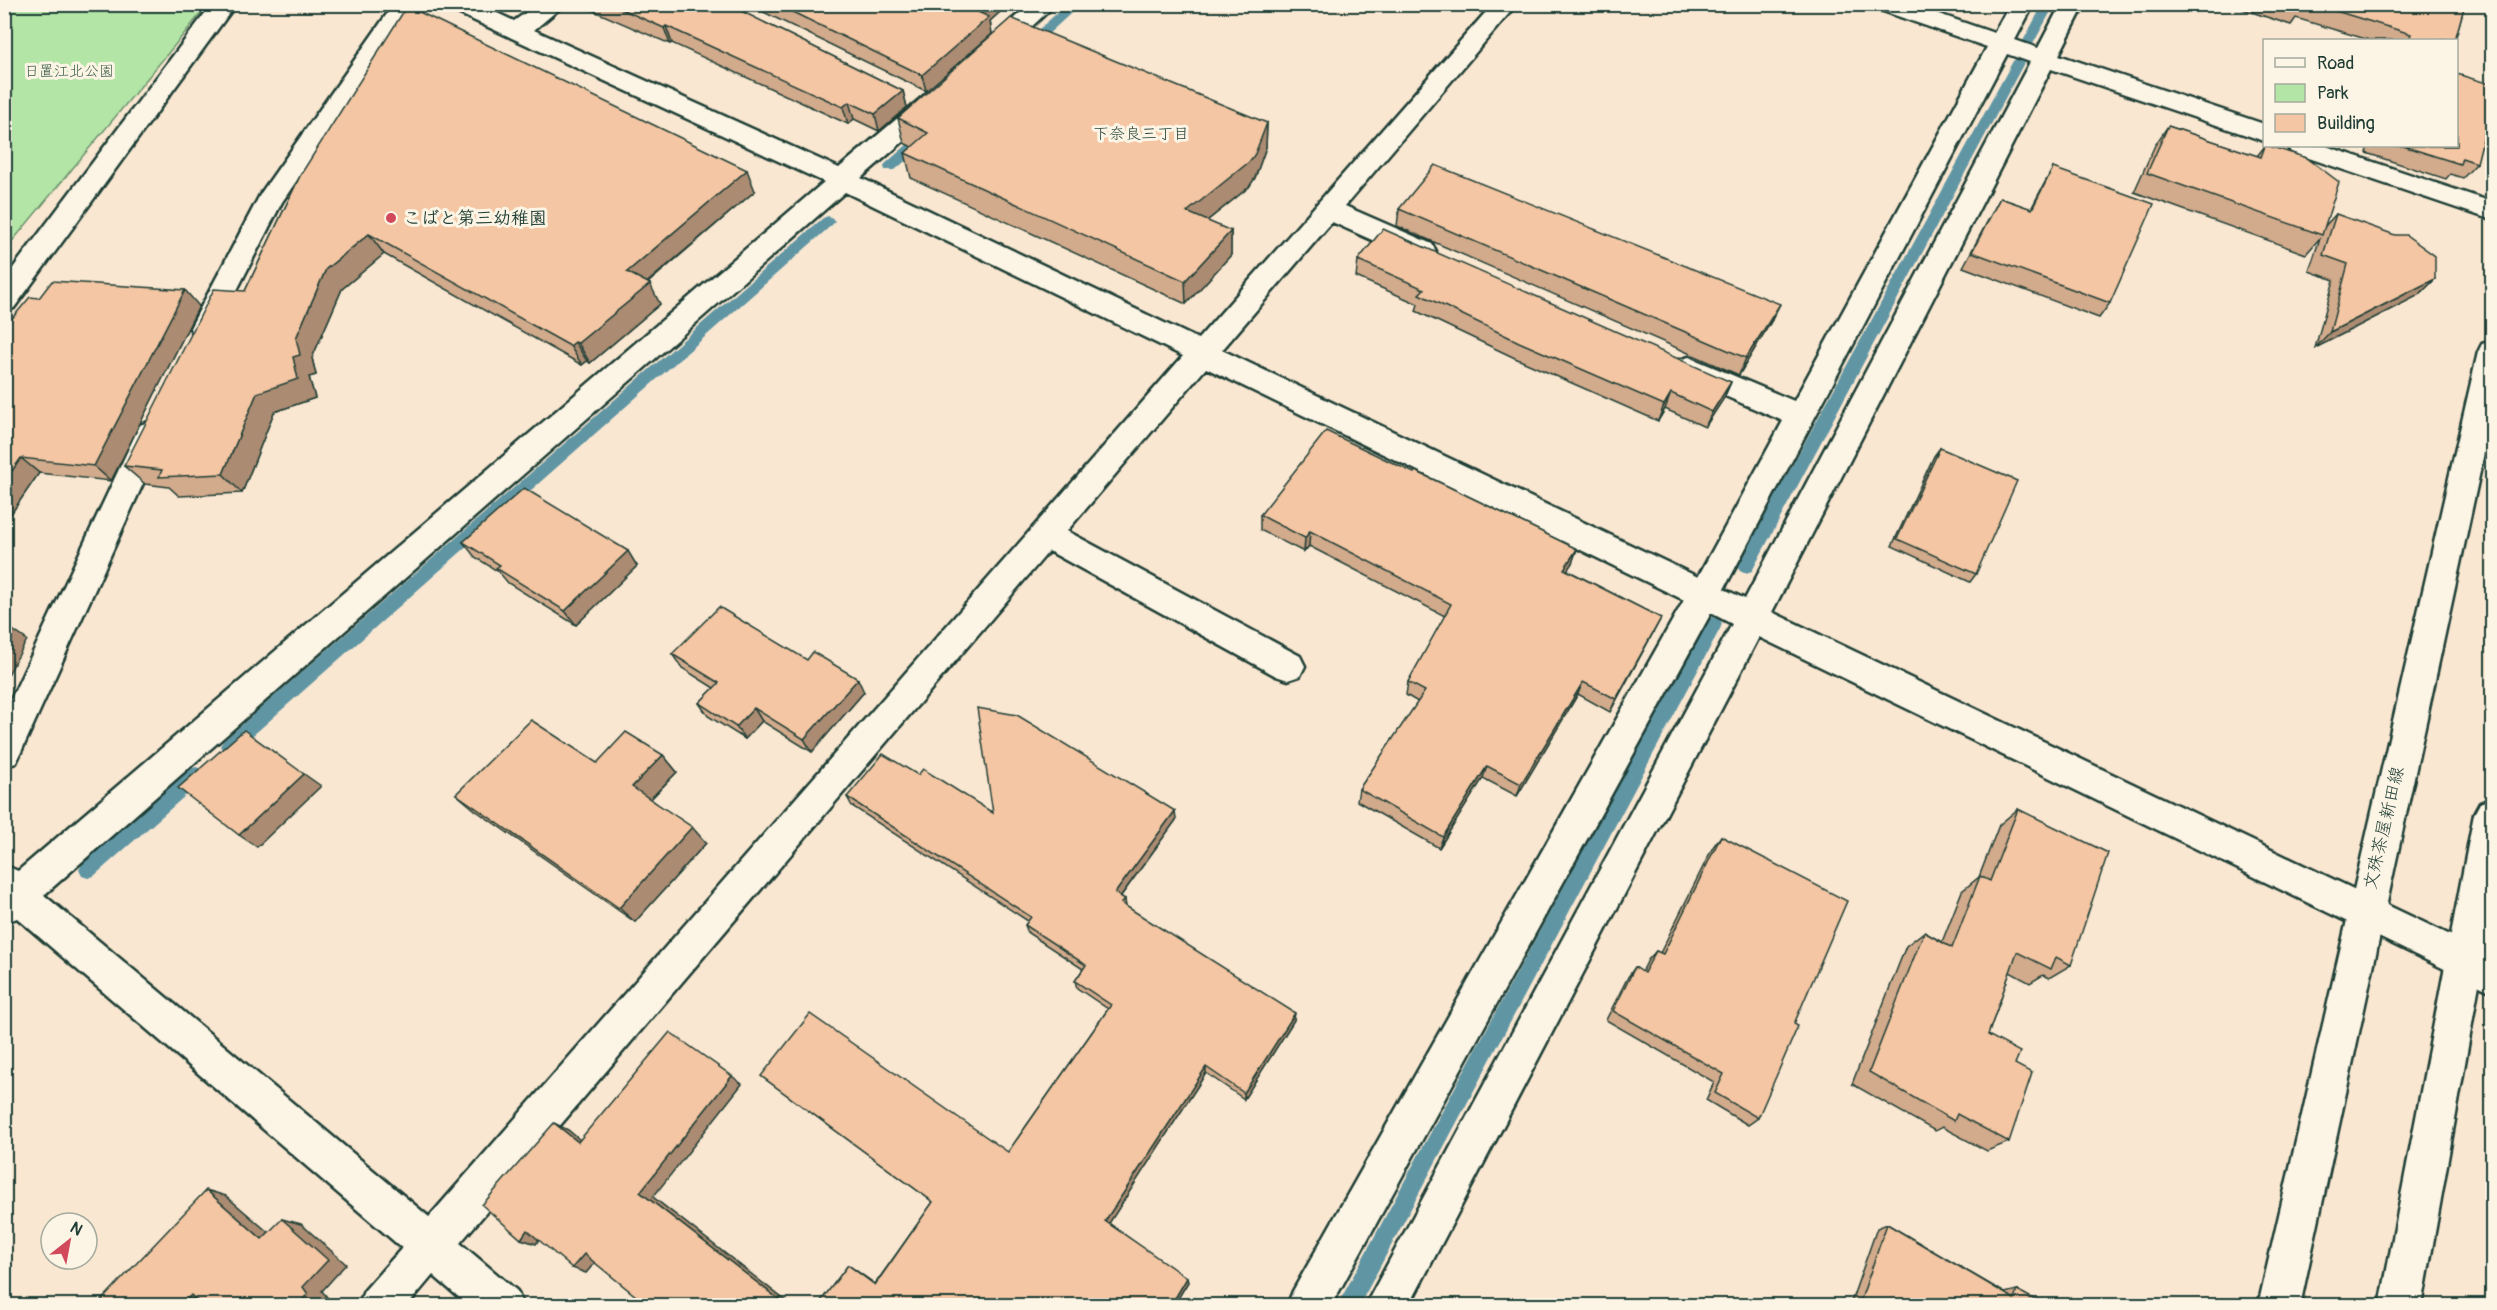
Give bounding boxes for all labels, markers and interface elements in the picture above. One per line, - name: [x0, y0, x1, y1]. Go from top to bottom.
- legend: [2263, 39, 2458, 147]
- text: Road: [2317, 52, 2354, 75]
- park label: 日置江北公園: [24, 62, 114, 81]
- text: Park: [2317, 82, 2349, 105]
- text: Building: [2317, 112, 2375, 135]
- district label: 下奈良三丁目: [1093, 124, 1189, 144]
- place label: こばと第三幼稚園: [403, 207, 547, 230]
- marker: こばと第三幼稚園: [384, 211, 398, 225]
- street label: 文殊茶屋新田線: [2359, 764, 2409, 892]
- north arrow: [39, 1211, 99, 1271]
- text: N: [66, 1218, 86, 1240]

